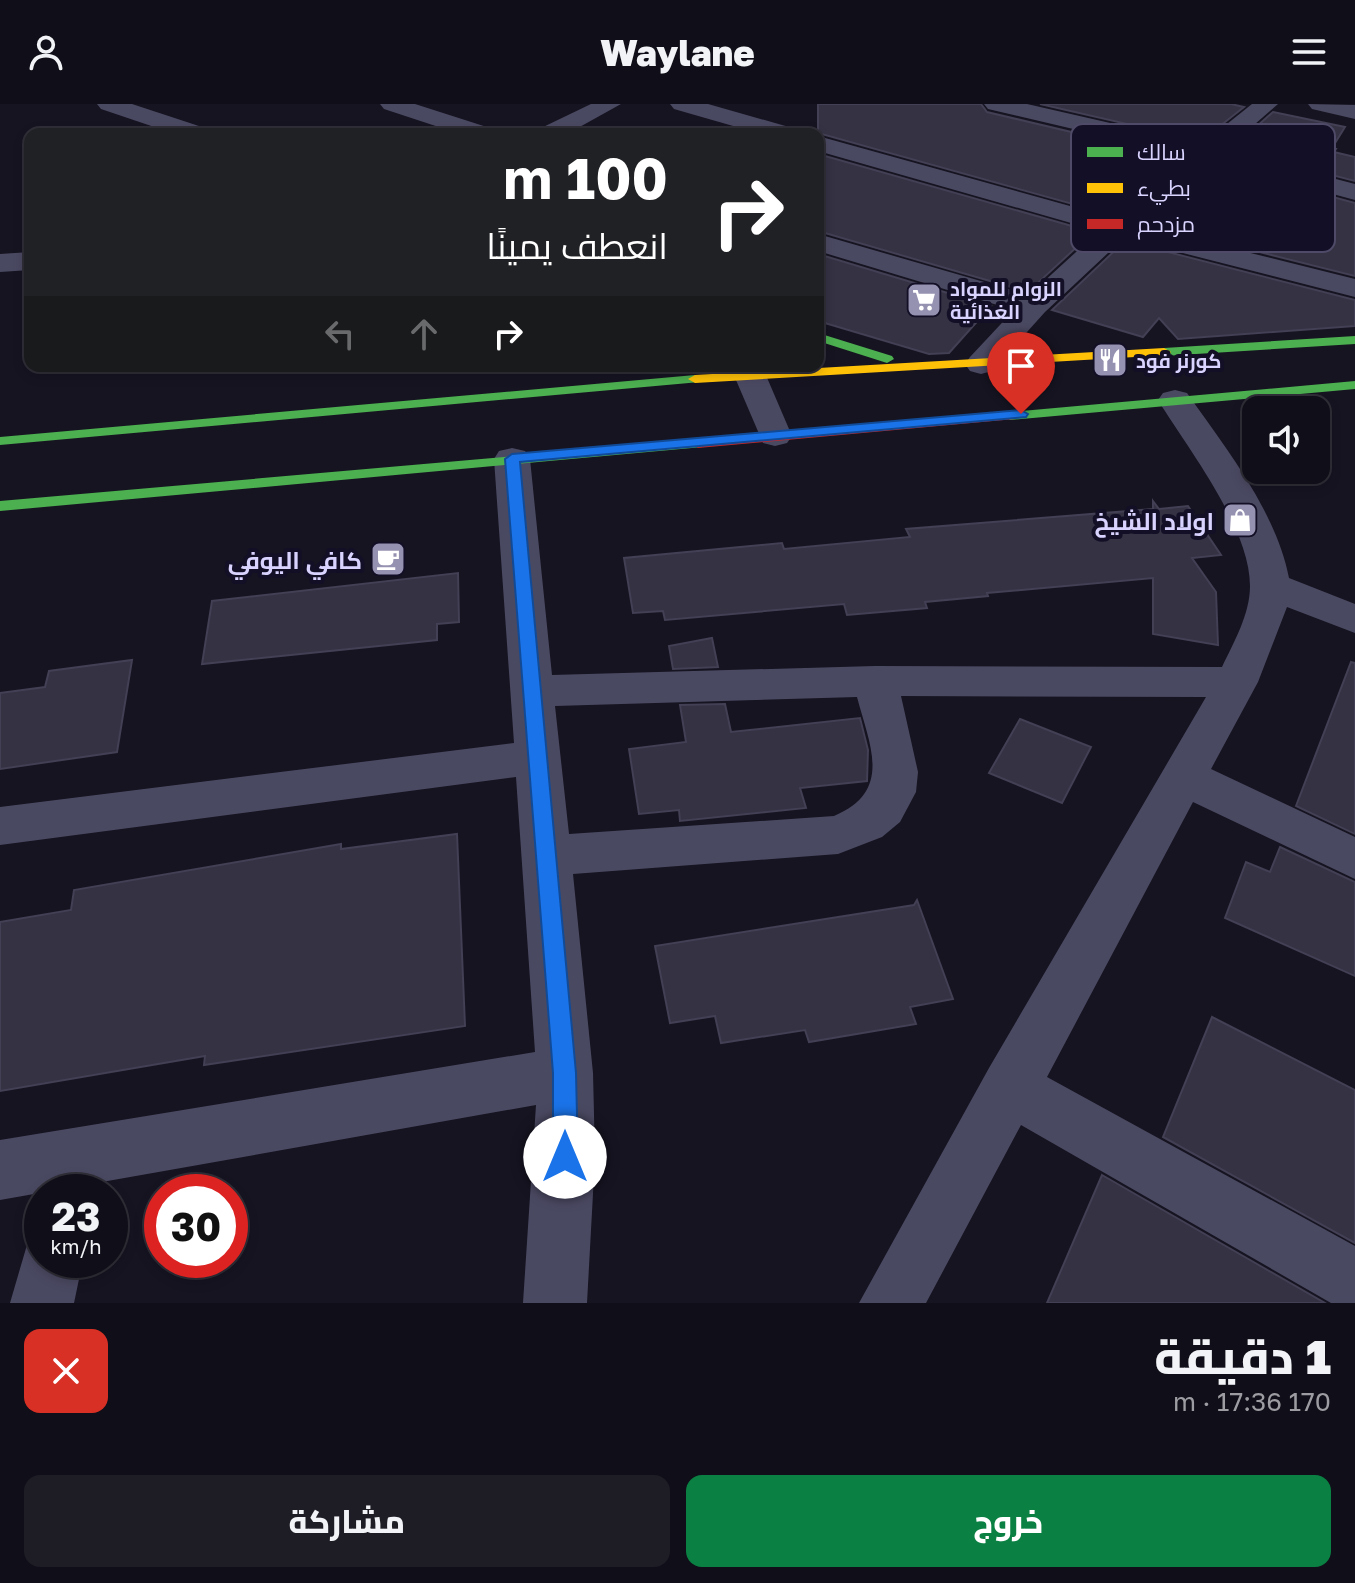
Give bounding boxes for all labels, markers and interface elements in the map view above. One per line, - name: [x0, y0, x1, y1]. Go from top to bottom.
- icon: person: [24, 30, 68, 74]
- icon: menu: [1287, 30, 1331, 74]
- text: Waylane: [600, 31, 755, 74]
- legend: [1071, 124, 1335, 252]
- text: سالك: [1137, 138, 1186, 165]
- text: 100 m: [503, 144, 668, 211]
- icon: right: [696, 160, 800, 264]
- text: بطيء: [1137, 174, 1191, 205]
- text: مزدحم: [1137, 210, 1195, 240]
- text: انعطف يمينًا: [486, 224, 668, 267]
- place label: الزوام للمواد الغذائية: [950, 276, 1062, 324]
- supermarket icon: الزوام للمواد الغذائية: [905, 281, 943, 319]
- icon: left: [318, 312, 362, 356]
- icon: ahead: [402, 312, 446, 356]
- icon: right: [486, 312, 530, 356]
- pin: [987, 332, 1055, 414]
- restaurant icon: كورنر فود: [1091, 341, 1129, 379]
- icon: arrive: [999, 344, 1043, 388]
- place label: كورنر فود: [1136, 348, 1221, 373]
- map controls: [1242, 396, 1330, 484]
- button: sound: [1242, 396, 1330, 484]
- shop icon: اولاد الشيخ: [1221, 501, 1259, 539]
- place label: اولاد الشيخ: [1094, 506, 1214, 538]
- cafe icon: كافي اليوفي: [369, 540, 407, 578]
- place label: كافي اليوفي: [228, 545, 362, 580]
- position arrow: [523, 1115, 607, 1199]
- speed limit sign: 30: [144, 1174, 248, 1278]
- text: 23: [52, 1192, 100, 1240]
- text: km/h: [51, 1234, 101, 1258]
- text: 1 دقيقة: [1154, 1327, 1331, 1385]
- button: close: [24, 1329, 108, 1413]
- text: 170 m · 17:36: [1173, 1386, 1331, 1417]
- button: مشاركة: [24, 1475, 670, 1567]
- button: خروج: [686, 1475, 1331, 1567]

